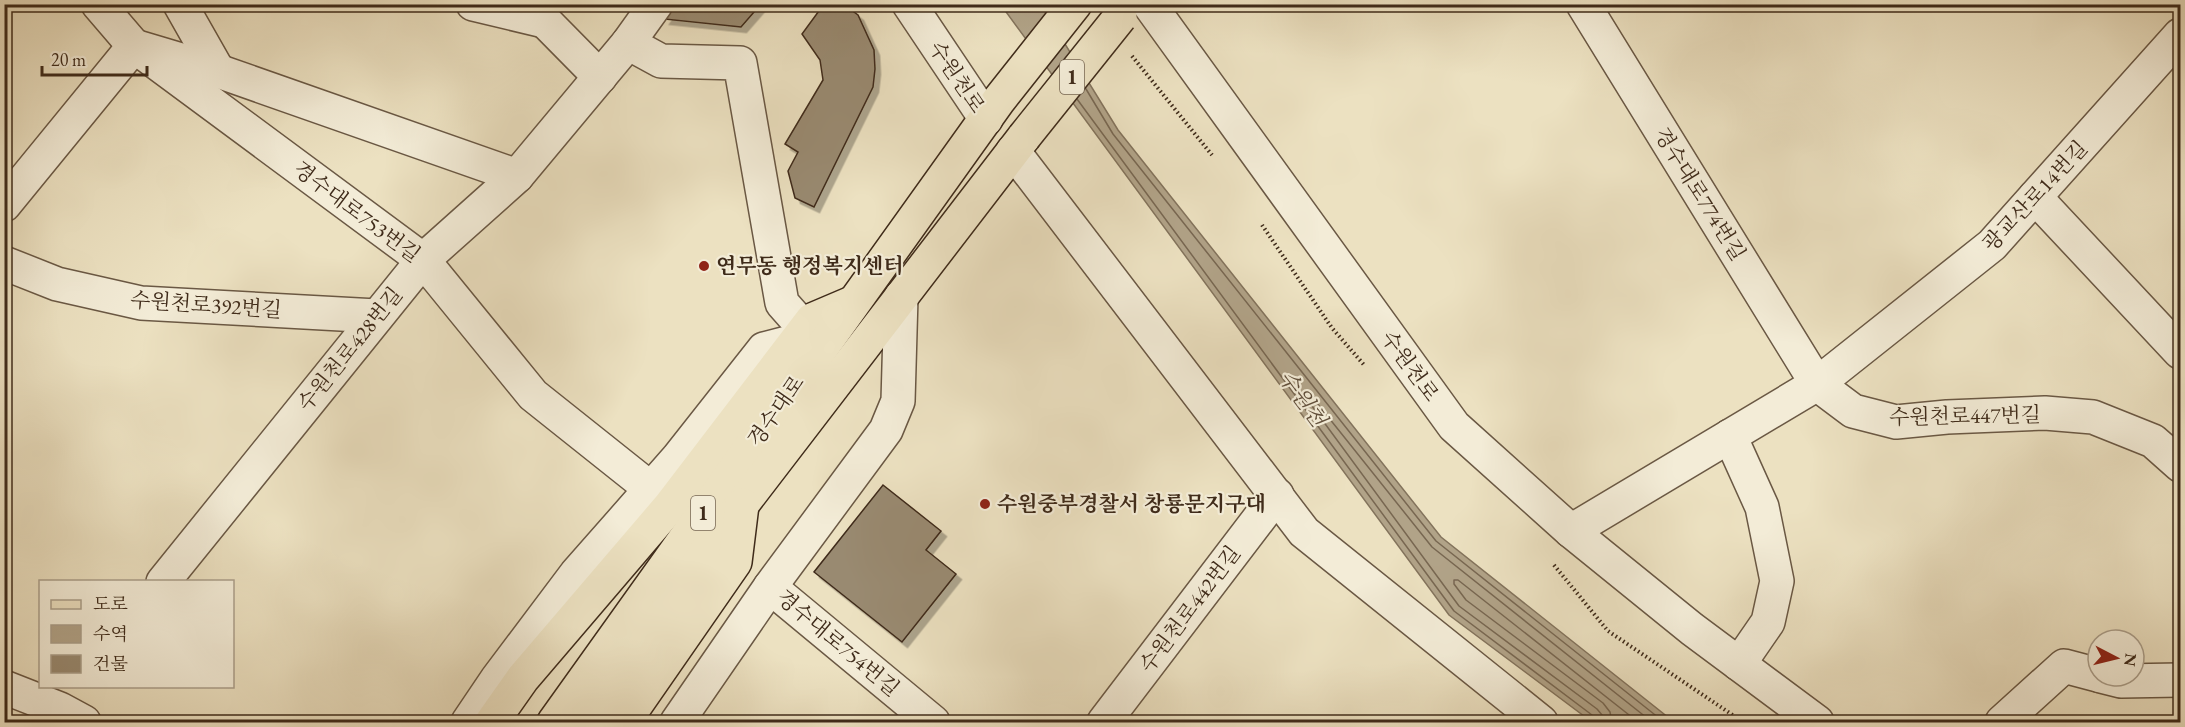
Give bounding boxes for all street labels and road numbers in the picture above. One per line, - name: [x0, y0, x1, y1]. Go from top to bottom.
- street label: 수원천로: [924, 36, 991, 118]
- road number: 1: [1060, 60, 1084, 94]
- street label: 경수대로774번길: [1649, 122, 1752, 265]
- street label: 광교산로14번길: [1976, 135, 2093, 257]
- street label: 경수대로753번길: [288, 155, 426, 268]
- street label: 수원천로428번길: [291, 281, 408, 416]
- street label: 수원천로392번길: [129, 286, 283, 323]
- street label: 수원천로: [1376, 325, 1445, 406]
- street label: 경수대로: [741, 370, 810, 452]
- street label: 수원천로447번길: [1889, 401, 2041, 430]
- road number: 1: [691, 496, 715, 530]
- street label: 수원천로442번길: [1133, 540, 1246, 678]
- street label: 경수대로754번길: [771, 583, 905, 702]

